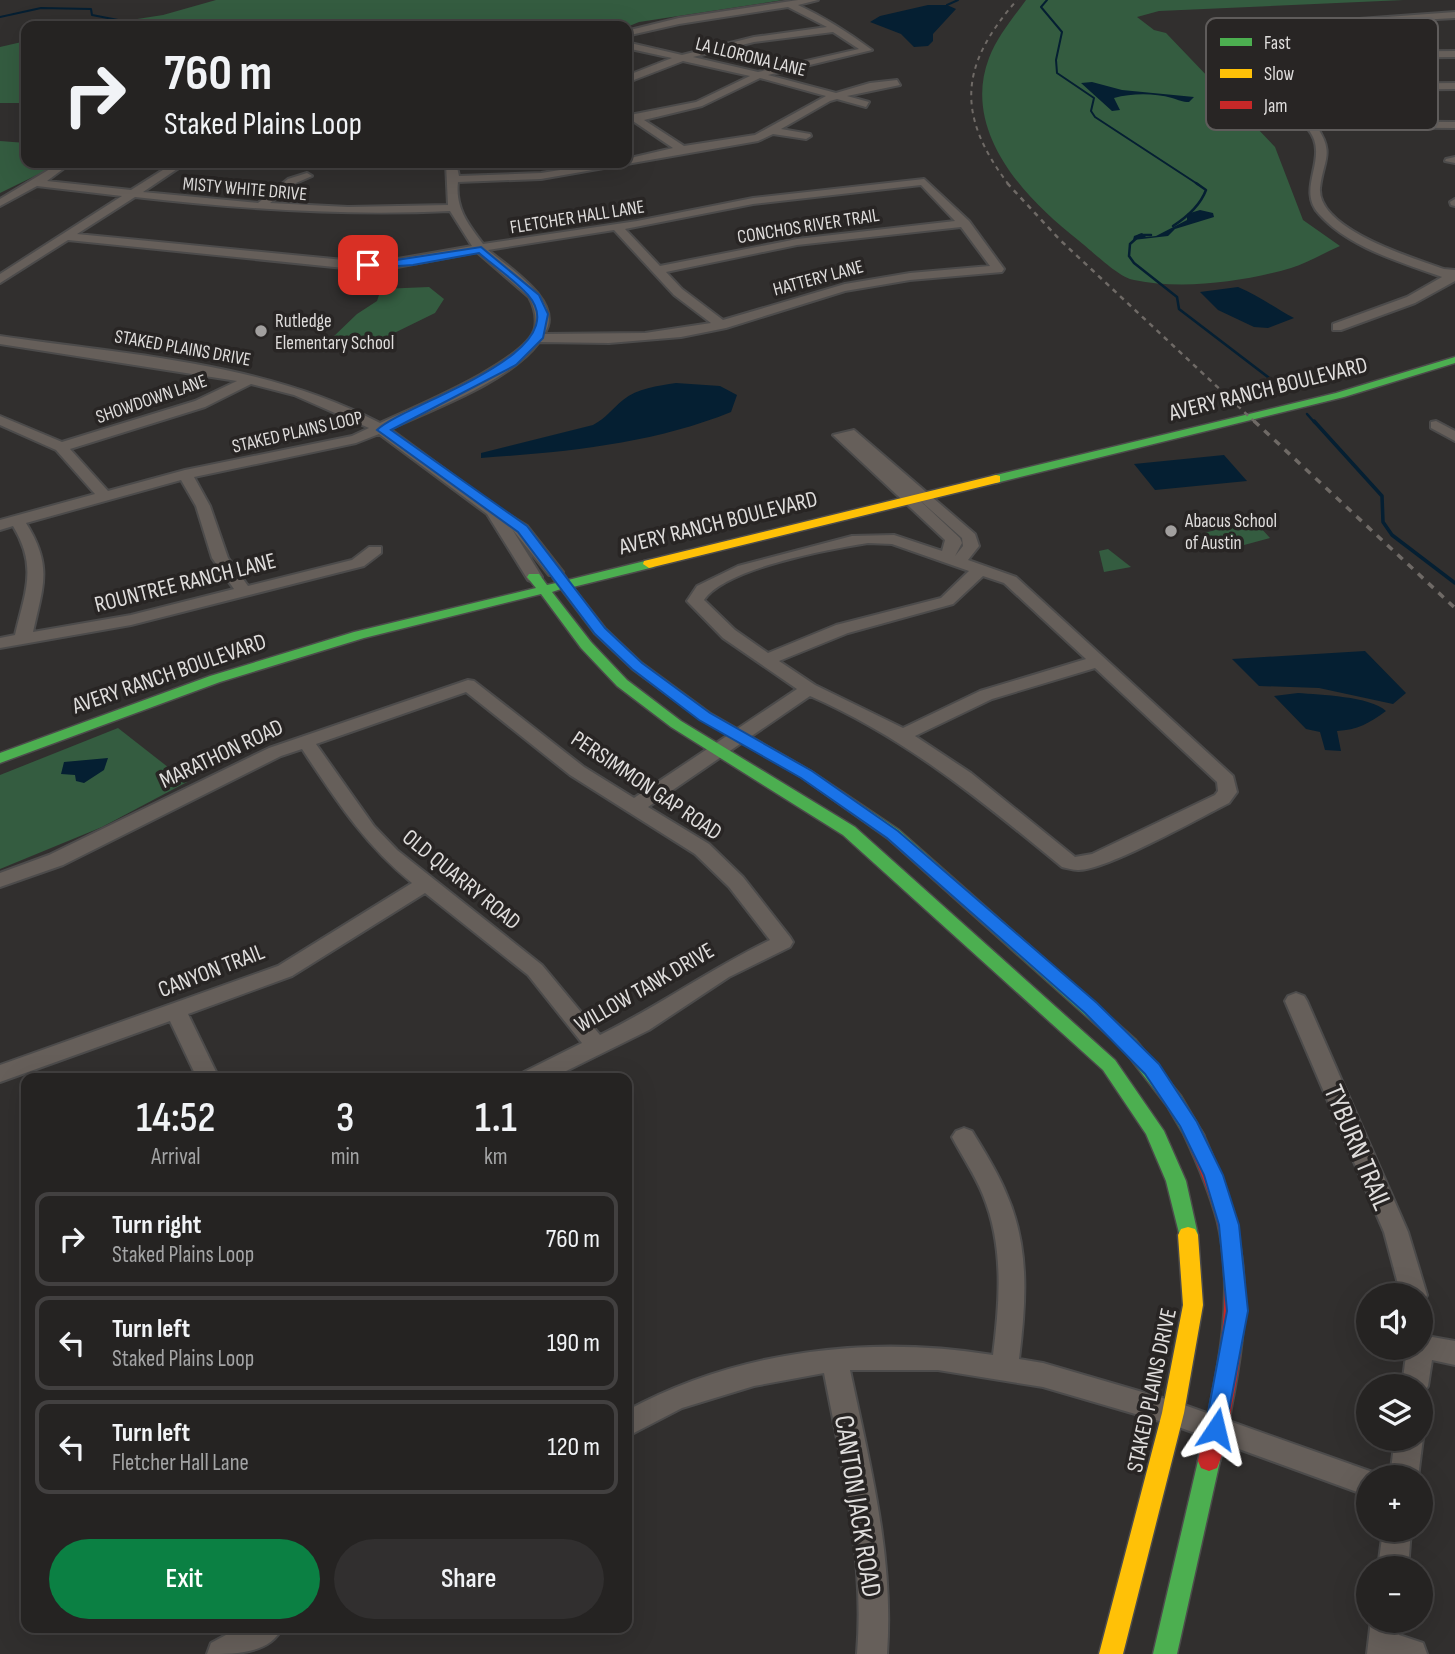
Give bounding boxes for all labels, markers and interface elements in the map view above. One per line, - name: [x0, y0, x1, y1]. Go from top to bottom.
- legend: [1206, 18, 1438, 130]
- text: Fast: [1264, 32, 1291, 55]
- street label: LA LLORONA LANE: [693, 33, 808, 82]
- text: 760 m: [164, 45, 272, 104]
- icon: right: [49, 49, 140, 140]
- text: Slow: [1264, 63, 1294, 86]
- text: Jam: [1263, 95, 1287, 118]
- text: Staked Plains Loop: [164, 105, 362, 144]
- street label: MISTY WHITE DRIVE: [182, 173, 308, 206]
- street label: FLETCHER HALL LANE: [508, 195, 646, 239]
- street label: CONCHOS RIVER TRAIL: [736, 204, 881, 249]
- pin: [338, 235, 398, 295]
- icon: arrive: [349, 246, 387, 284]
- street label: HATTERY LANE: [771, 255, 866, 302]
- place label: Rutledge Elementary School: [275, 310, 394, 355]
- marker: Rutledge Elementary School: [253, 323, 269, 339]
- street label: STAKED PLAINS DRIVE: [113, 325, 253, 372]
- street label: AVERY RANCH BOULEVARD: [1165, 351, 1370, 427]
- street label: SHOWDOWN LANE: [93, 370, 210, 429]
- street label: STAKED PLAINS LOOP: [230, 406, 365, 459]
- street label: AVERY RANCH BOULEVARD: [615, 485, 820, 561]
- place label: Abacus School of Austin: [1184, 510, 1277, 555]
- marker: Abacus School of Austin: [1163, 523, 1179, 539]
- street label: ROUNTREE RANCH LANE: [92, 547, 279, 619]
- street label: AVERY RANCH BOULEVARD: [68, 628, 270, 721]
- street label: MARATHON ROAD: [155, 713, 288, 795]
- street label: PERSIMMON GAP ROAD: [566, 725, 727, 847]
- street label: OLD QUARRY ROAD: [397, 824, 526, 936]
- street label: WILLOW TANK DRIVE: [570, 937, 719, 1039]
- street label: CANYON TRAIL: [154, 938, 269, 1004]
- street label: TYBURN TRAIL: [1316, 1080, 1399, 1215]
- text: 14:52: [136, 1093, 215, 1144]
- text: 3: [336, 1093, 354, 1144]
- text: 1.1: [475, 1093, 517, 1144]
- text: Arrival: [151, 1143, 201, 1171]
- text: min: [331, 1143, 360, 1171]
- text: km: [484, 1143, 508, 1171]
- text: Turn right: [112, 1210, 201, 1241]
- icon: right: [53, 1220, 91, 1258]
- text: 760 m: [546, 1224, 600, 1255]
- text: Staked Plains Loop: [112, 1241, 254, 1269]
- map controls: [1356, 1283, 1433, 1633]
- button: sound: [1356, 1283, 1433, 1360]
- street label: STAKED PLAINS DRIVE: [1121, 1305, 1183, 1475]
- text: Turn left: [112, 1314, 190, 1345]
- icon: left: [53, 1324, 91, 1362]
- text: 190 m: [547, 1328, 600, 1359]
- text: Staked Plains Loop: [112, 1345, 254, 1373]
- button: layers: [1356, 1374, 1433, 1451]
- position arrow: [1179, 1392, 1253, 1466]
- street label: CANTON JACK ROAD: [827, 1413, 888, 1600]
- text: Turn left: [112, 1418, 190, 1449]
- icon: left: [53, 1428, 91, 1466]
- text: 120 m: [547, 1432, 600, 1463]
- text: Fletcher Hall Lane: [112, 1449, 249, 1477]
- button: +: [1356, 1465, 1433, 1542]
- button: Exit: [49, 1539, 320, 1619]
- button: Share: [334, 1539, 604, 1619]
- button: −: [1356, 1556, 1433, 1633]

